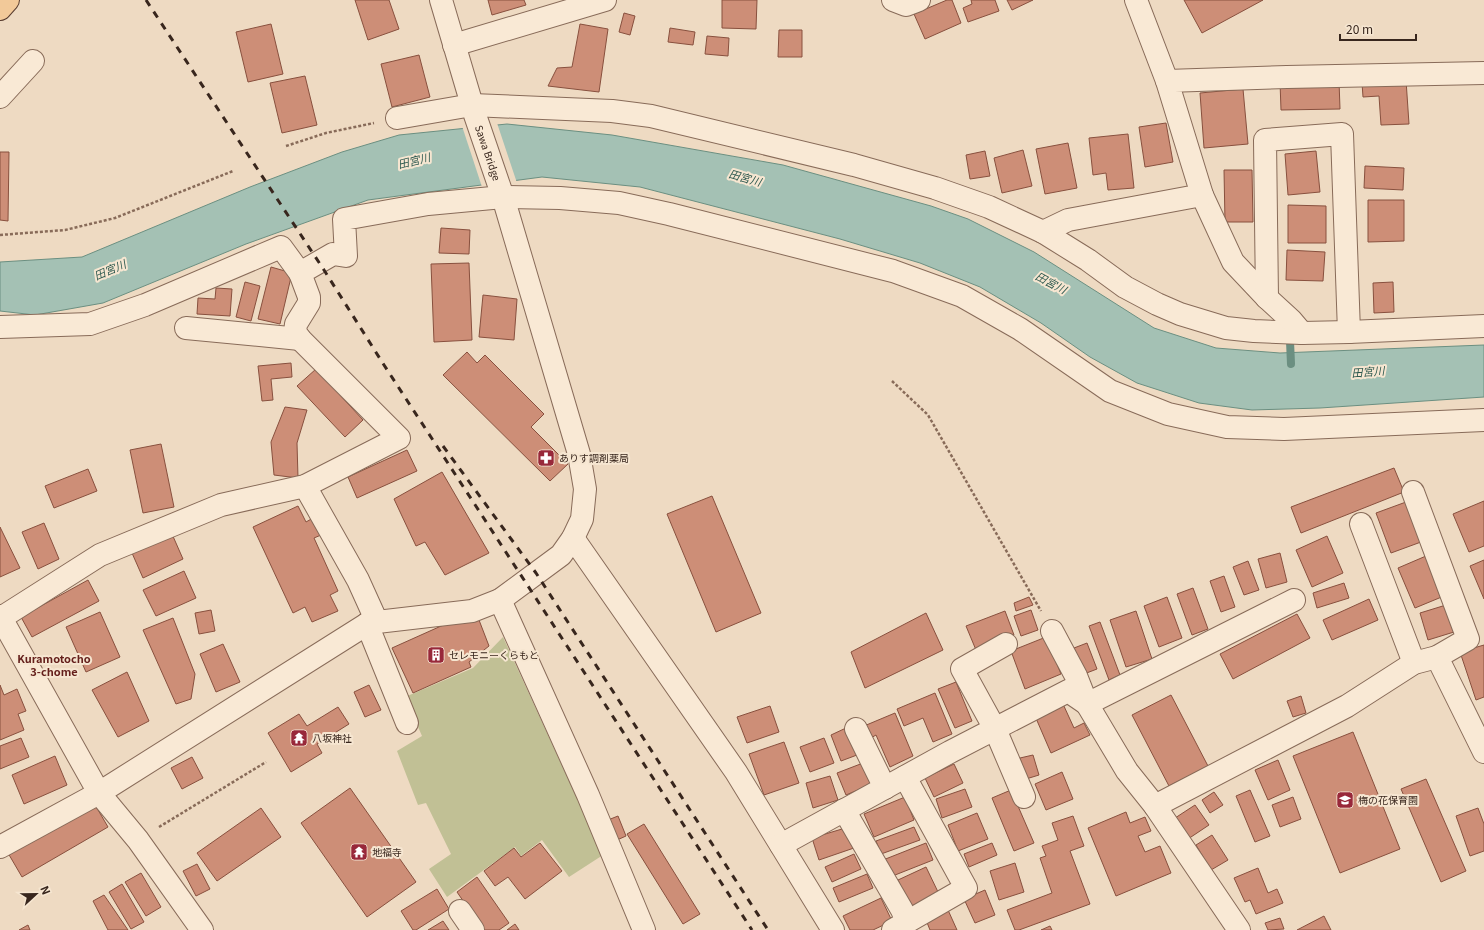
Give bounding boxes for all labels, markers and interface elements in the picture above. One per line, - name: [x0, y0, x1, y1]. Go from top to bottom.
- scale bar: [1340, 16, 1416, 42]
- text: 20 m: [1346, 20, 1373, 37]
- street label: Sawa Bridge: [472, 123, 505, 183]
- water label: 田宮川: [396, 148, 433, 172]
- water label: 田宮川: [727, 165, 764, 190]
- water label: 田宮川: [91, 255, 129, 283]
- water label: 田宮川: [1033, 267, 1071, 297]
- water label: 田宮川: [1351, 362, 1386, 380]
- pharmacy icon: ありす調剤薬局: [536, 448, 556, 468]
- place label: ありす調剤薬局: [559, 450, 629, 465]
- building icon: セレモニーくらもと: [426, 645, 446, 665]
- place label: セレモニーくらもと: [449, 647, 539, 662]
- district label: Kuramotocho 3-chome: [17, 650, 91, 679]
- temple icon: 八坂神社: [289, 728, 309, 748]
- place label: 八坂神社: [312, 730, 352, 745]
- school or university icon: 梅の花保育園: [1335, 790, 1355, 810]
- place label: 梅の花保育園: [1358, 792, 1418, 807]
- temple icon: 地福寺: [349, 842, 369, 862]
- place label: 地福寺: [372, 844, 402, 859]
- north arrow: [16, 874, 56, 914]
- text: N: [37, 883, 55, 897]

